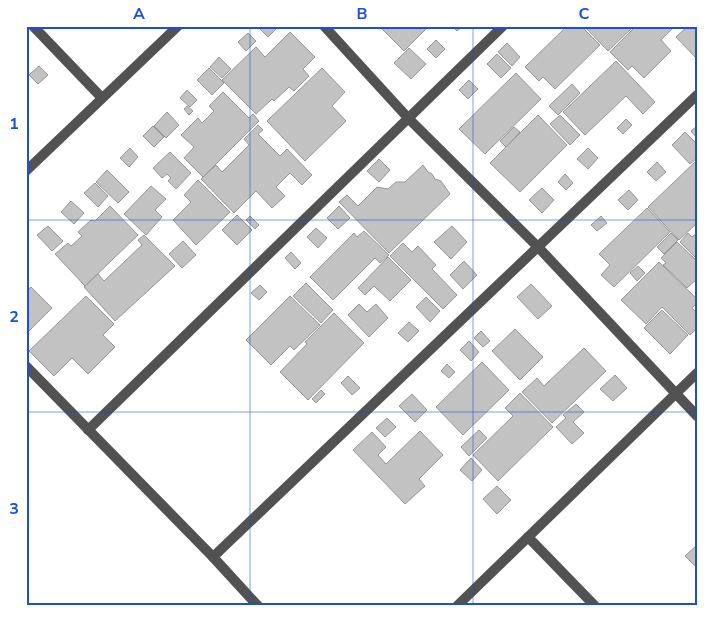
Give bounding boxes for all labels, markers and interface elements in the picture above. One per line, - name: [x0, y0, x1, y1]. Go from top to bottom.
- text: A: [133, 3, 145, 25]
- text: B: [356, 3, 368, 25]
- text: C: [579, 3, 590, 25]
- text: 1: [9, 113, 19, 135]
- text: 2: [9, 306, 19, 328]
- text: 3: [9, 498, 19, 520]

